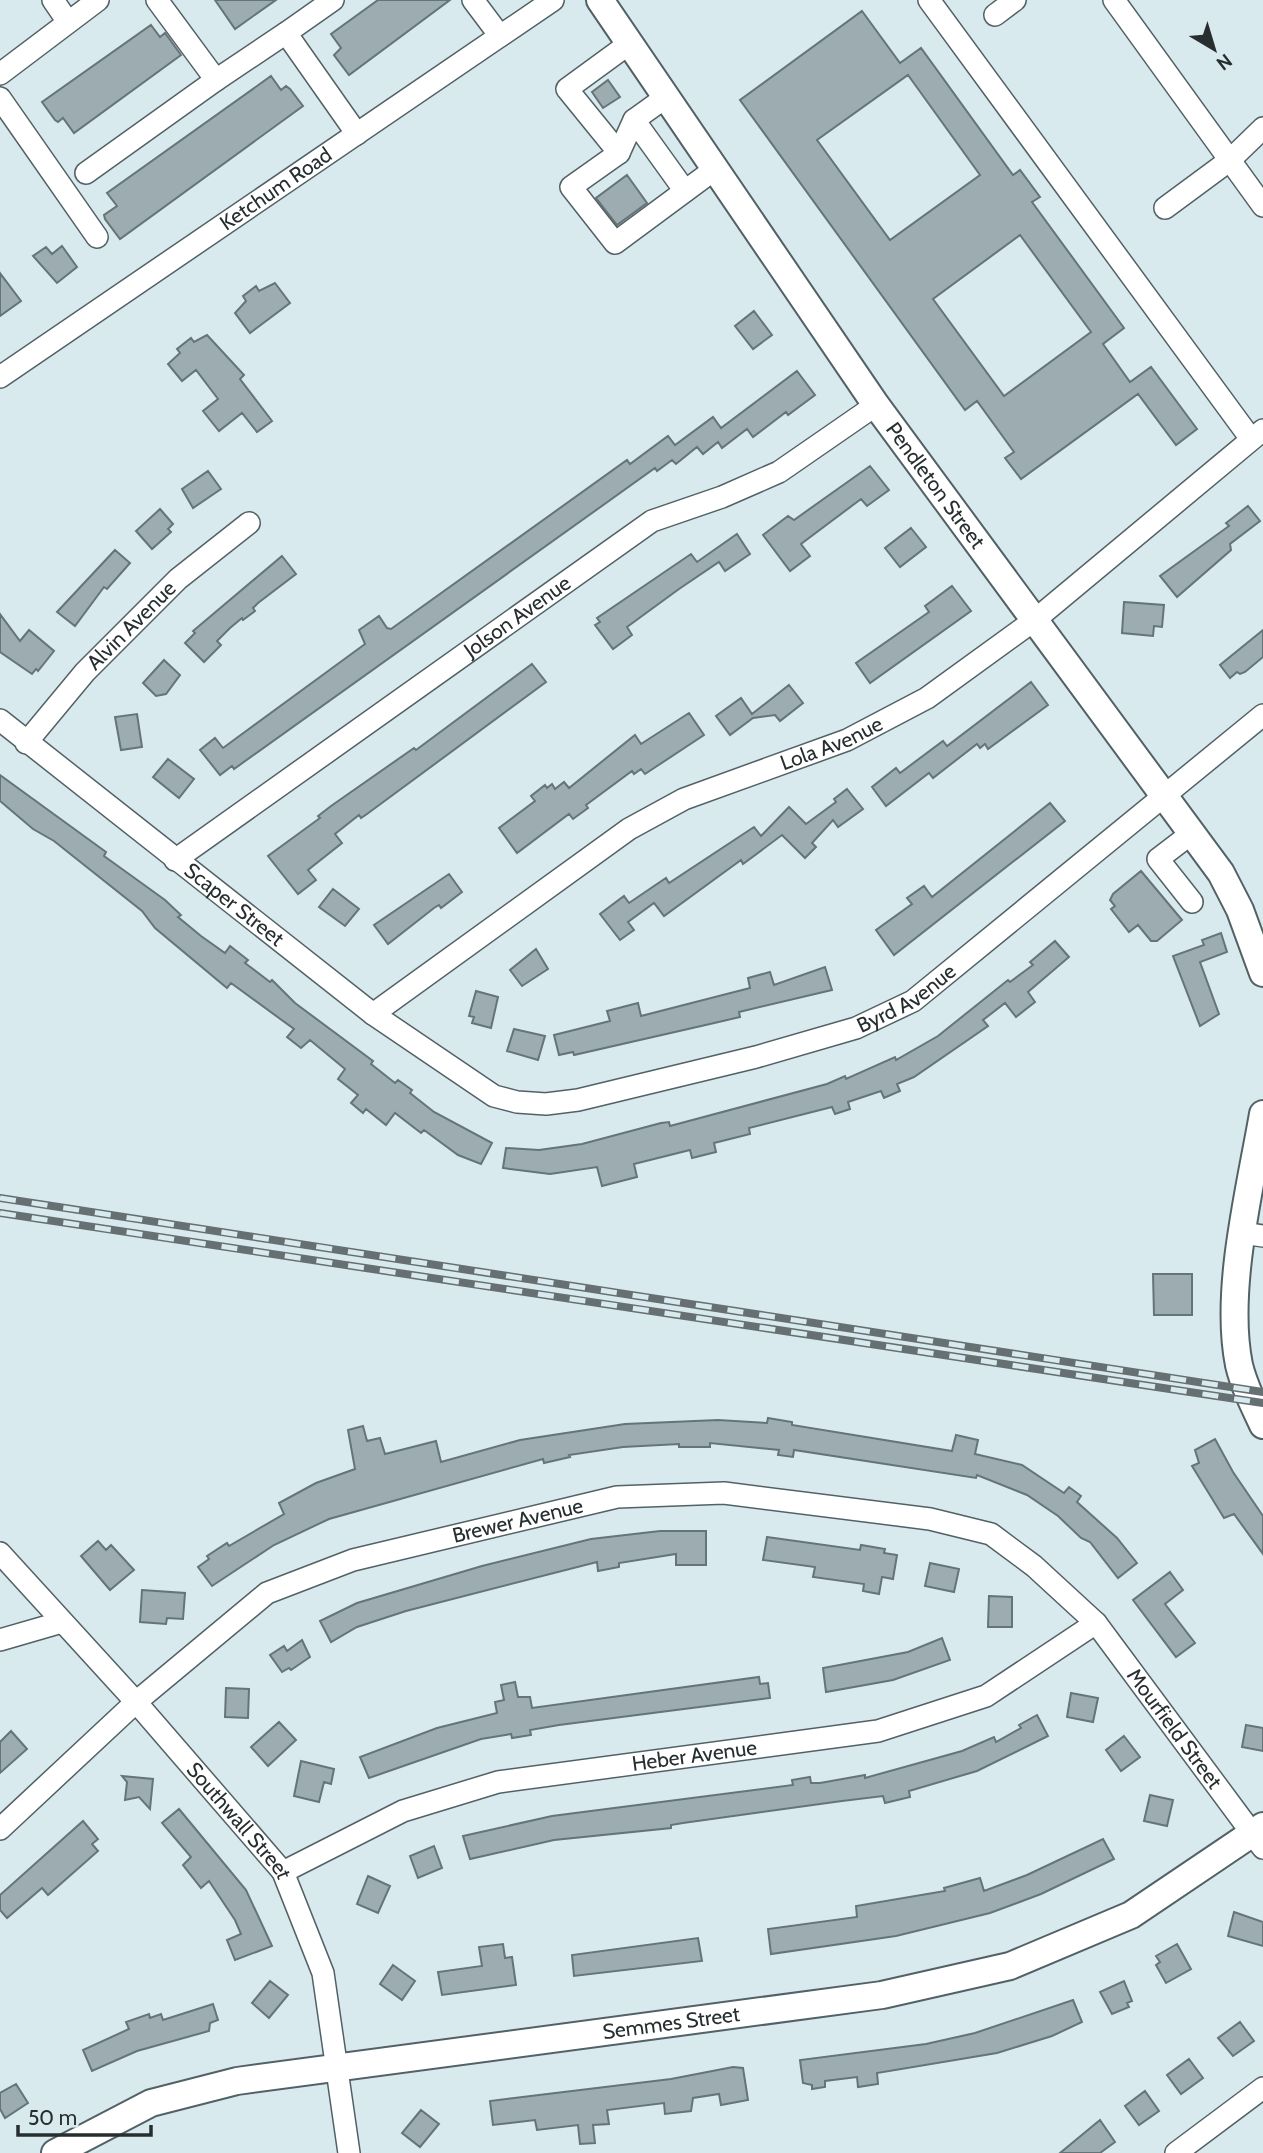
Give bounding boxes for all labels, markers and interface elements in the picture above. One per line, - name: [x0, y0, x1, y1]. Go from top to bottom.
- north arrow: [1179, 14, 1249, 84]
- text: N: [1212, 49, 1237, 75]
- street label: Ketchum Road: [215, 142, 336, 235]
- street label: Pendleton Street: [881, 417, 990, 553]
- street label: Jolson Avenue: [458, 570, 575, 663]
- street label: Alvin Avenue: [81, 575, 181, 675]
- street label: Lola Avenue: [777, 711, 887, 775]
- street label: Scaper Street: [180, 857, 289, 951]
- street label: Byrd Avenue: [853, 958, 961, 1038]
- street label: Brewer Avenue: [450, 1492, 586, 1548]
- street label: Mourfield Street: [1122, 1663, 1228, 1793]
- street label: Heber Avenue: [630, 1734, 758, 1776]
- street label: Southwall Street: [182, 1757, 297, 1882]
- street label: Semmes Street: [601, 2001, 741, 2044]
- scale bar: [18, 2094, 150, 2138]
- text: 50 m: [28, 2105, 77, 2130]

